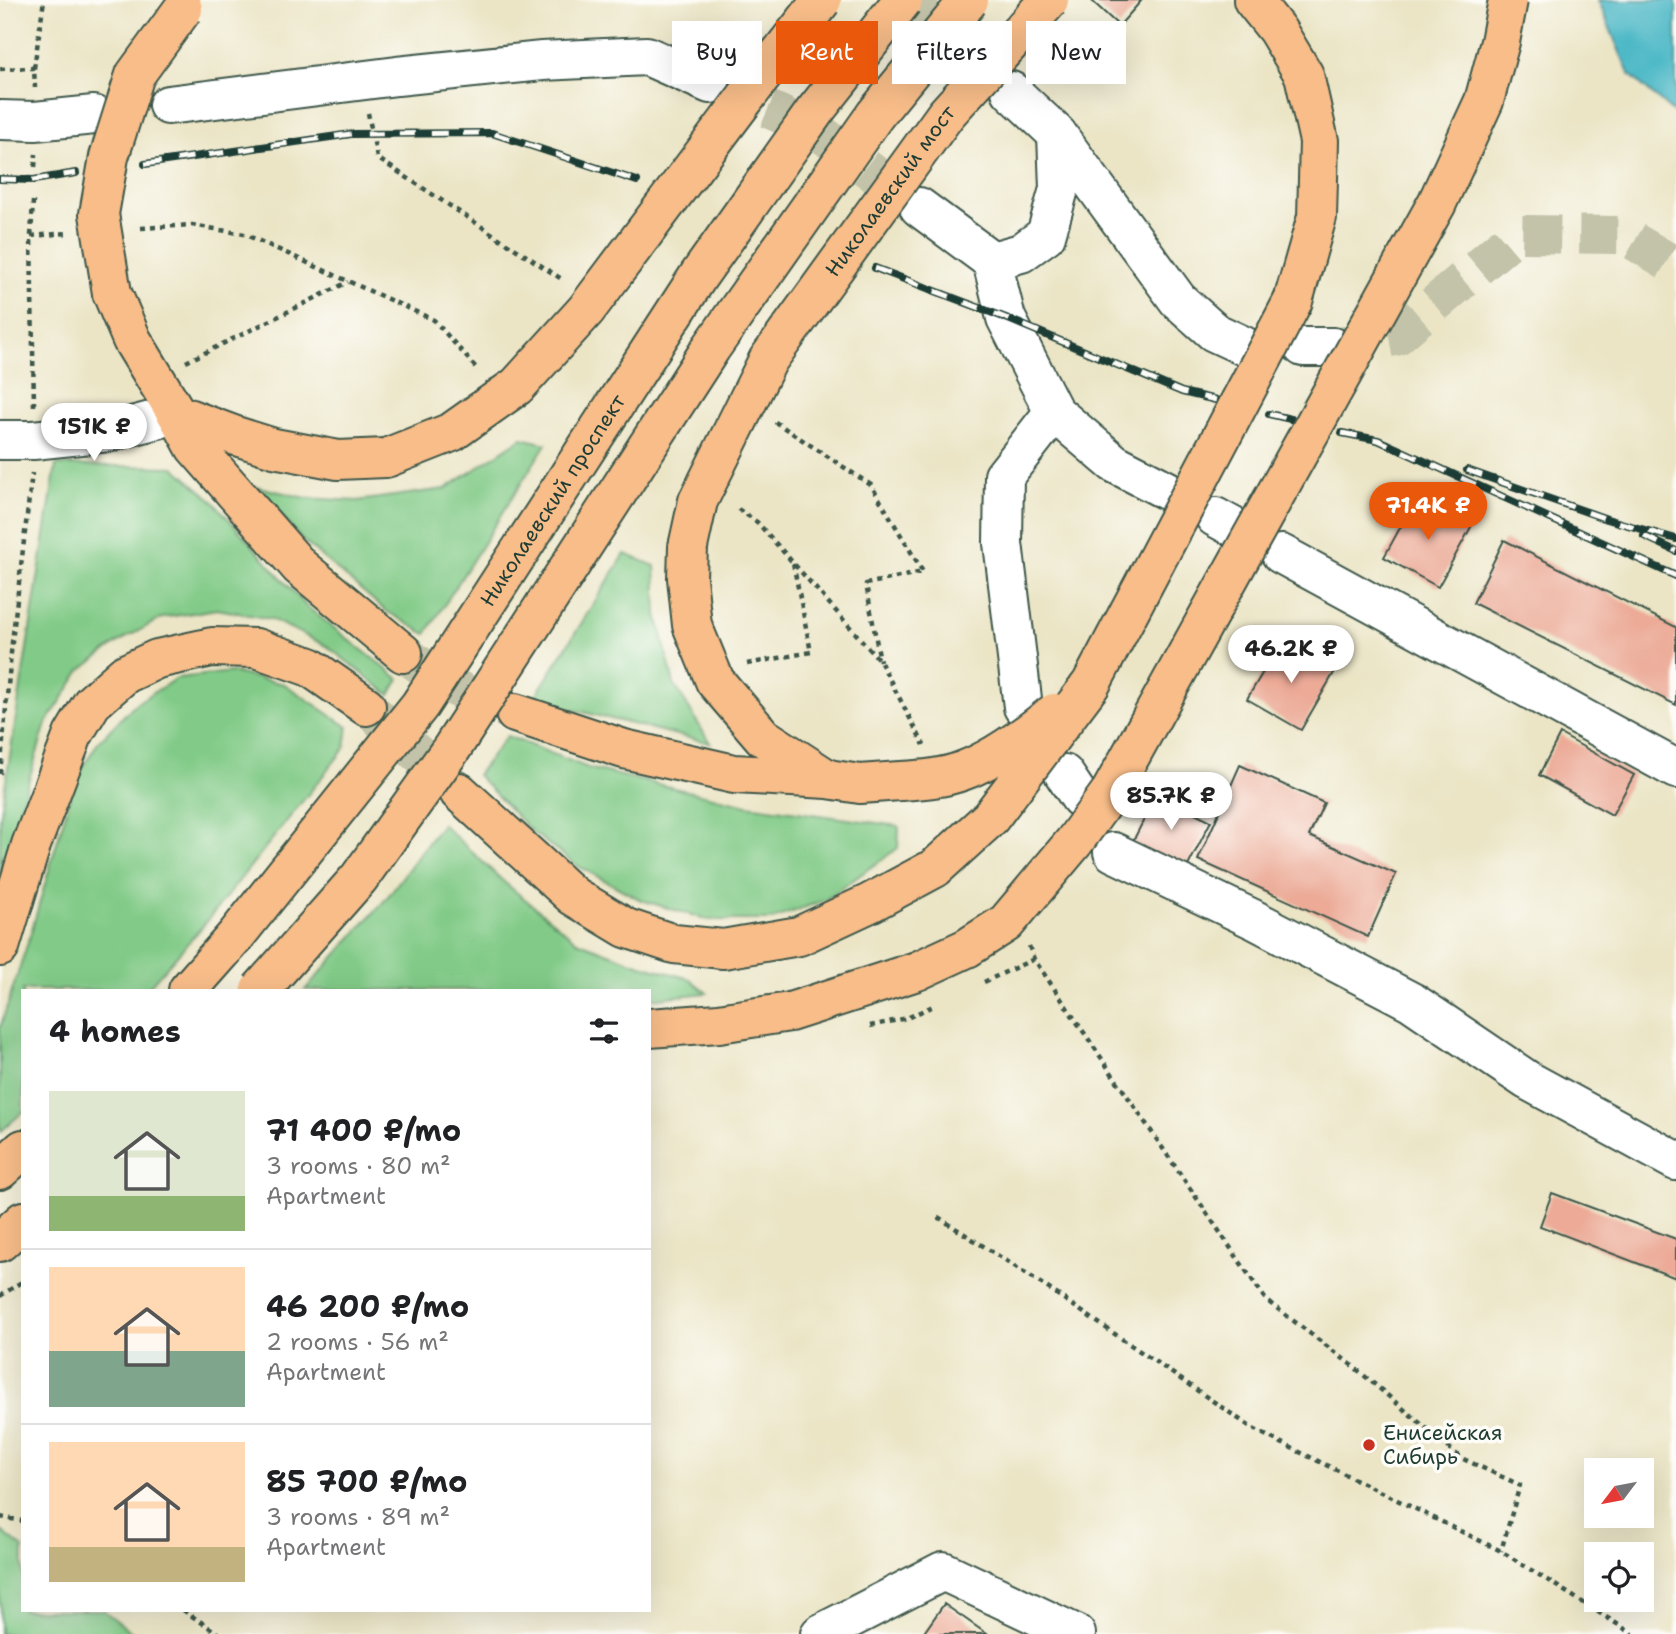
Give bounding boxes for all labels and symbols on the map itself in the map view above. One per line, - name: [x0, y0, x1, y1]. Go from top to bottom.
- street label: Николаевский мост: [819, 99, 962, 282]
- street label: Николаевский проспект: [474, 389, 632, 612]
- pin: 151K ₽: [37, 404, 151, 463]
- pin: 71.4K ₽: [1363, 482, 1493, 542]
- pin: 46.2K ₽: [1226, 626, 1356, 685]
- pin: 85.7K ₽: [1106, 772, 1236, 832]
- place label: Енисейская Сибирь: [1383, 1419, 1502, 1471]
- marker: Енисейская Сибирь: [1361, 1437, 1377, 1453]
- north arrow: [1584, 1458, 1654, 1528]

